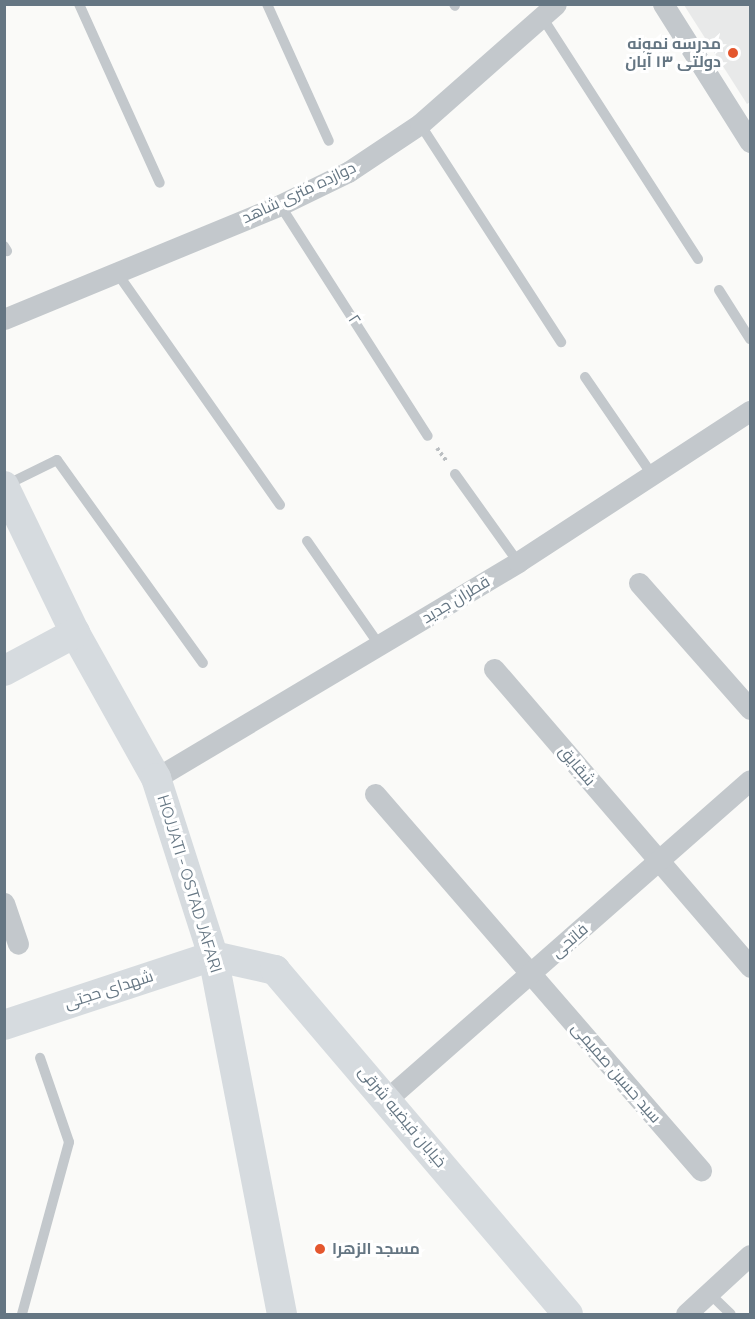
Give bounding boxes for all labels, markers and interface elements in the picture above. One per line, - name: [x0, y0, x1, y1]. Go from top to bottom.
- place label: مدرسه نمونه دولتی ۱۳ آبان: [625, 34, 721, 72]
- marker: مدرسه نمونه دولتی ۱۳ آبان: [726, 46, 740, 60]
- street label: دوازده متری شاهد: [239, 158, 359, 228]
- street label: ۲: [344, 311, 364, 329]
- street label: قطران جدید: [419, 572, 493, 628]
- street label: شقایق: [555, 742, 599, 790]
- street label: HOJJATI - OSTAD JAFARI: [153, 793, 225, 975]
- street label: فاتحی: [548, 920, 592, 962]
- street label: شهدای حجتی: [62, 967, 156, 1013]
- street label: سید حسین صمیمی: [567, 1019, 665, 1127]
- street label: خیابان فیضیه شرقی: [354, 1062, 450, 1172]
- place label: مسجد الزهرا: [332, 1239, 420, 1259]
- marker: مسجد الزهرا: [313, 1242, 327, 1256]

